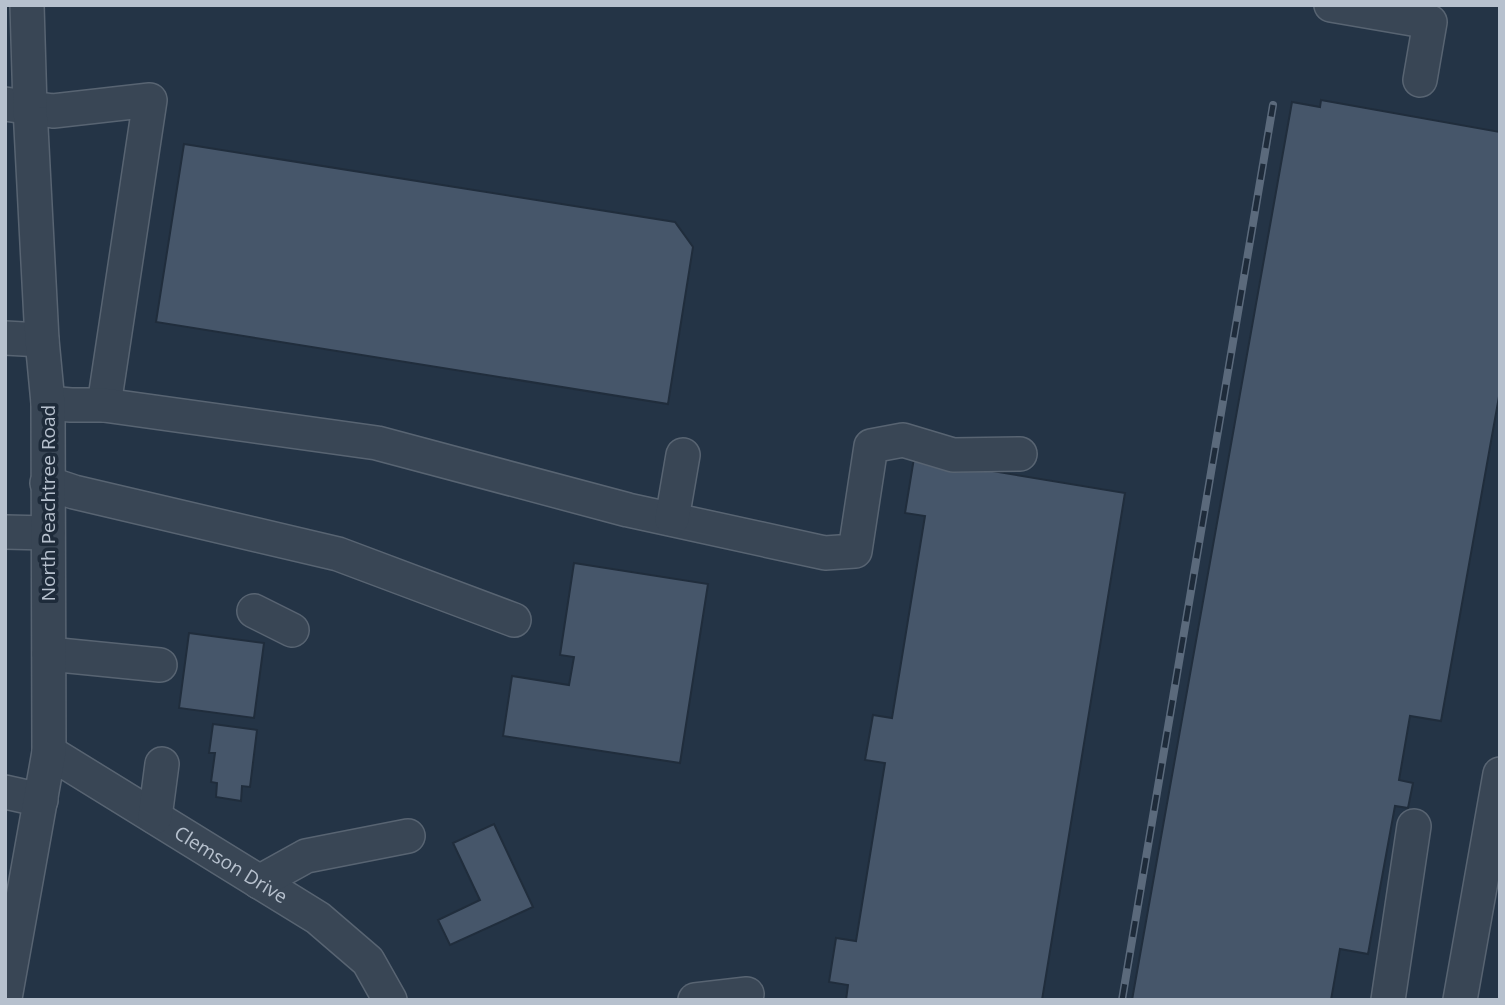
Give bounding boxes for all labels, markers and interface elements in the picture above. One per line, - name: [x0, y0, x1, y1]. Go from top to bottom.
- street label: North Peachtree Road: [35, 405, 61, 601]
- street label: Clemson Drive: [170, 820, 293, 909]

